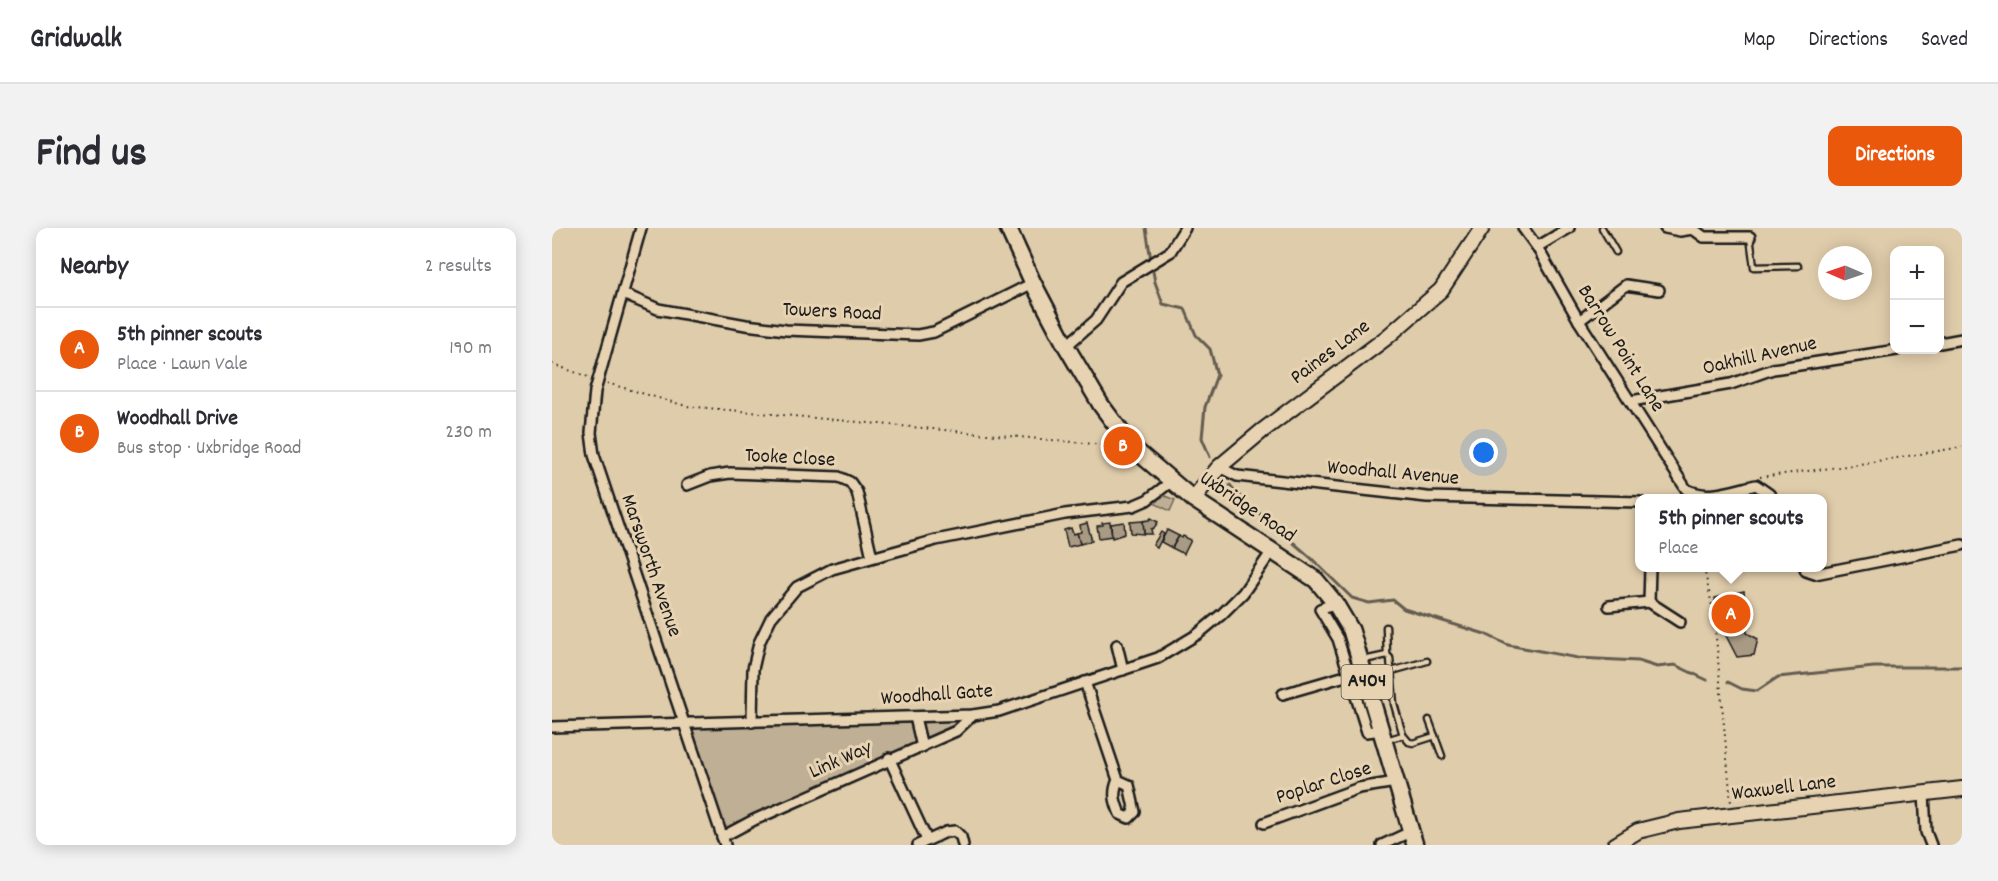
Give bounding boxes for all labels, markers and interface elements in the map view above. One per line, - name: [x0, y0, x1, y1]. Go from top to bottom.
- text: Gridwalk: [30, 21, 122, 61]
- text: Map: [1744, 26, 1775, 56]
- text: Directions: [1808, 26, 1888, 56]
- text: Saved: [1921, 26, 1968, 56]
- text: Find us: [36, 126, 147, 186]
- button: Directions: [1828, 126, 1962, 186]
- north arrow: [1818, 246, 1872, 300]
- map controls: [1890, 246, 1944, 354]
- button: +: [1890, 246, 1944, 300]
- text: Nearby: [60, 249, 128, 286]
- text: 2 results: [425, 253, 492, 281]
- street label: Barrow Point Lane: [1569, 279, 1671, 419]
- street label: Towers Road: [782, 295, 882, 331]
- button: −: [1890, 300, 1944, 354]
- street label: Paines Lane: [1285, 313, 1377, 393]
- text: 5th pinner scouts: [117, 320, 263, 351]
- street label: Oakhill Avenue: [1700, 329, 1820, 385]
- text: A: [74, 335, 85, 363]
- text: 190 m: [449, 335, 492, 363]
- text: Place · Lawn Vale: [117, 351, 248, 379]
- text: Woodhall Drive: [117, 404, 238, 435]
- text: B: [75, 419, 84, 447]
- text: 230 m: [445, 419, 492, 447]
- pin: B: [1104, 424, 1142, 468]
- text: Bus stop · Uxbridge Road: [117, 435, 301, 463]
- your location: [1469, 438, 1498, 467]
- street label: Tooke Close: [744, 442, 836, 476]
- street label: Woodhall Avenue: [1326, 453, 1460, 495]
- street label: Uxbridge Road: [1193, 465, 1301, 551]
- street label: Marsworth Avenue: [612, 491, 688, 641]
- popup: [1635, 494, 1827, 572]
- text: 5th pinner scouts: [1658, 504, 1804, 535]
- text: Place: [1658, 535, 1698, 563]
- pin: A: [1712, 592, 1750, 636]
- road number: A404: [1342, 665, 1392, 699]
- street label: Woodhall Gate: [880, 677, 994, 715]
- street label: Link Way: [805, 734, 878, 788]
- street label: Poplar Close: [1272, 754, 1376, 814]
- street label: Waxwell Lane: [1730, 768, 1838, 810]

